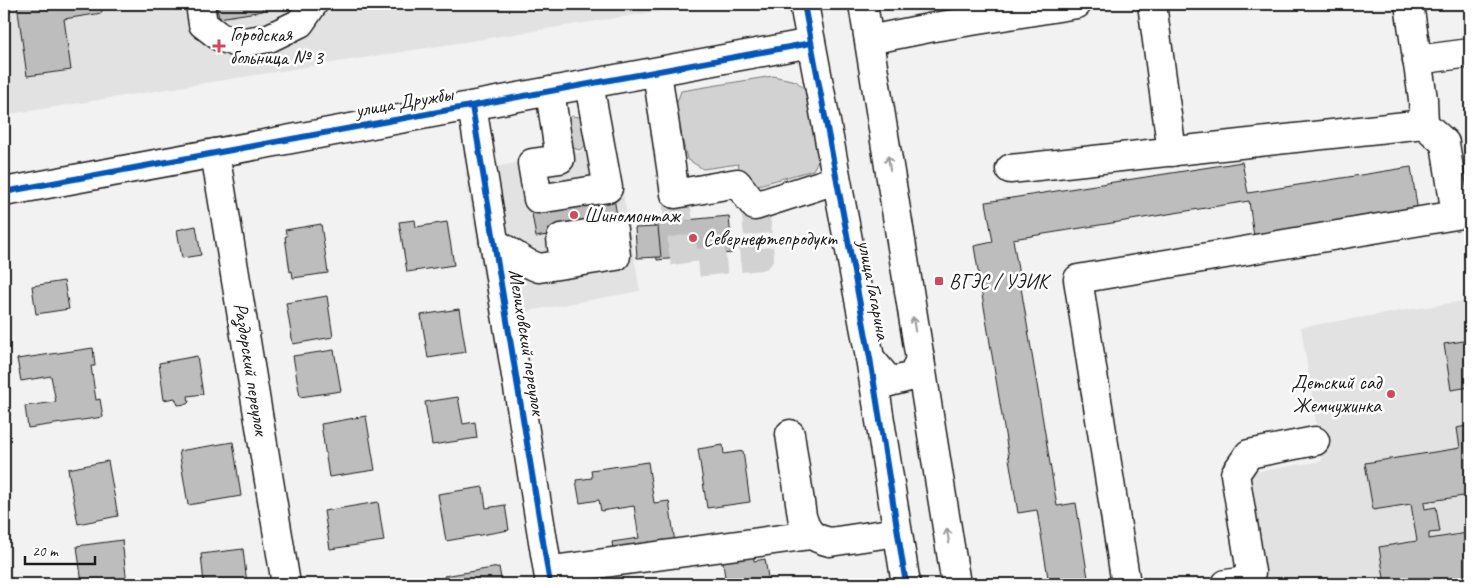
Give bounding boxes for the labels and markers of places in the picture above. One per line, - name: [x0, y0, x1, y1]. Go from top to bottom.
- place label: Городская больница № 3: [230, 22, 325, 70]
- marker: Городская больница № 3: [212, 39, 226, 53]
- place label: Шиномонтаж: [584, 203, 681, 228]
- marker: Шиномонтаж: [568, 209, 580, 221]
- place label: Севернефтепродукт: [703, 226, 838, 251]
- marker: Севернефтепродукт: [687, 232, 699, 244]
- place label: ВГЭС / УЭИК: [949, 269, 1052, 294]
- marker: ВГЭС / УЭИК: [933, 275, 945, 287]
- place label: Детский сад Жемчужинка: [1291, 370, 1383, 418]
- marker: Детский сад Жемчужинка: [1385, 388, 1397, 400]

